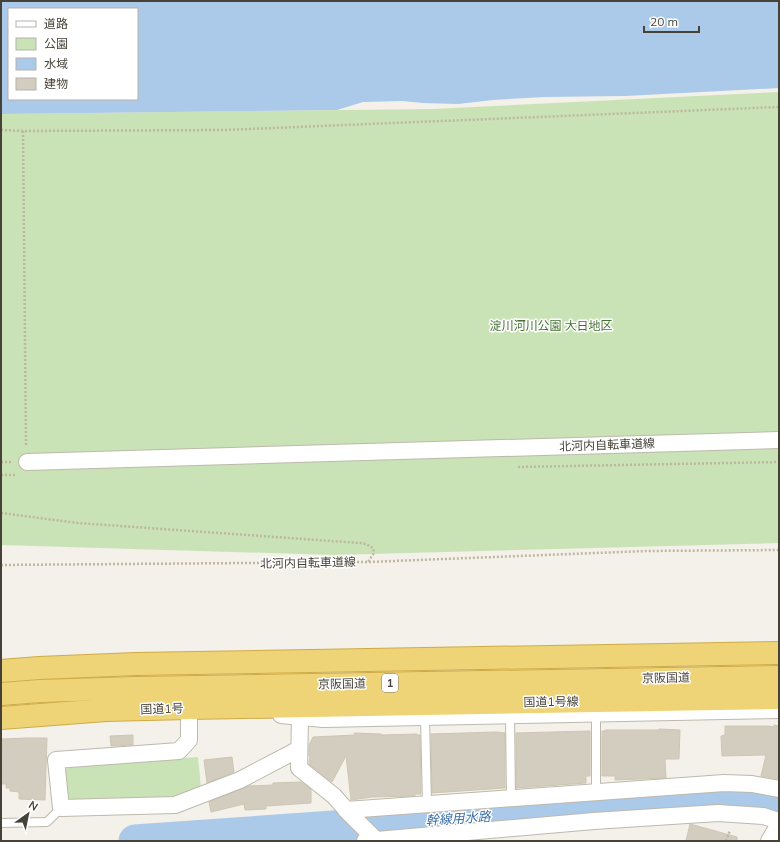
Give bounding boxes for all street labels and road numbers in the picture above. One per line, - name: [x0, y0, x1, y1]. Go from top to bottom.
- street label: 北河内自転車道線: [559, 435, 655, 454]
- street label: 北河内自転車道線: [260, 554, 356, 571]
- street label: 京阪国道: [642, 670, 690, 685]
- road number: 1: [382, 674, 398, 692]
- street label: 京阪国道: [318, 676, 366, 691]
- street label: 国道1号線: [523, 694, 579, 709]
- street label: 国道1号: [140, 700, 184, 717]

